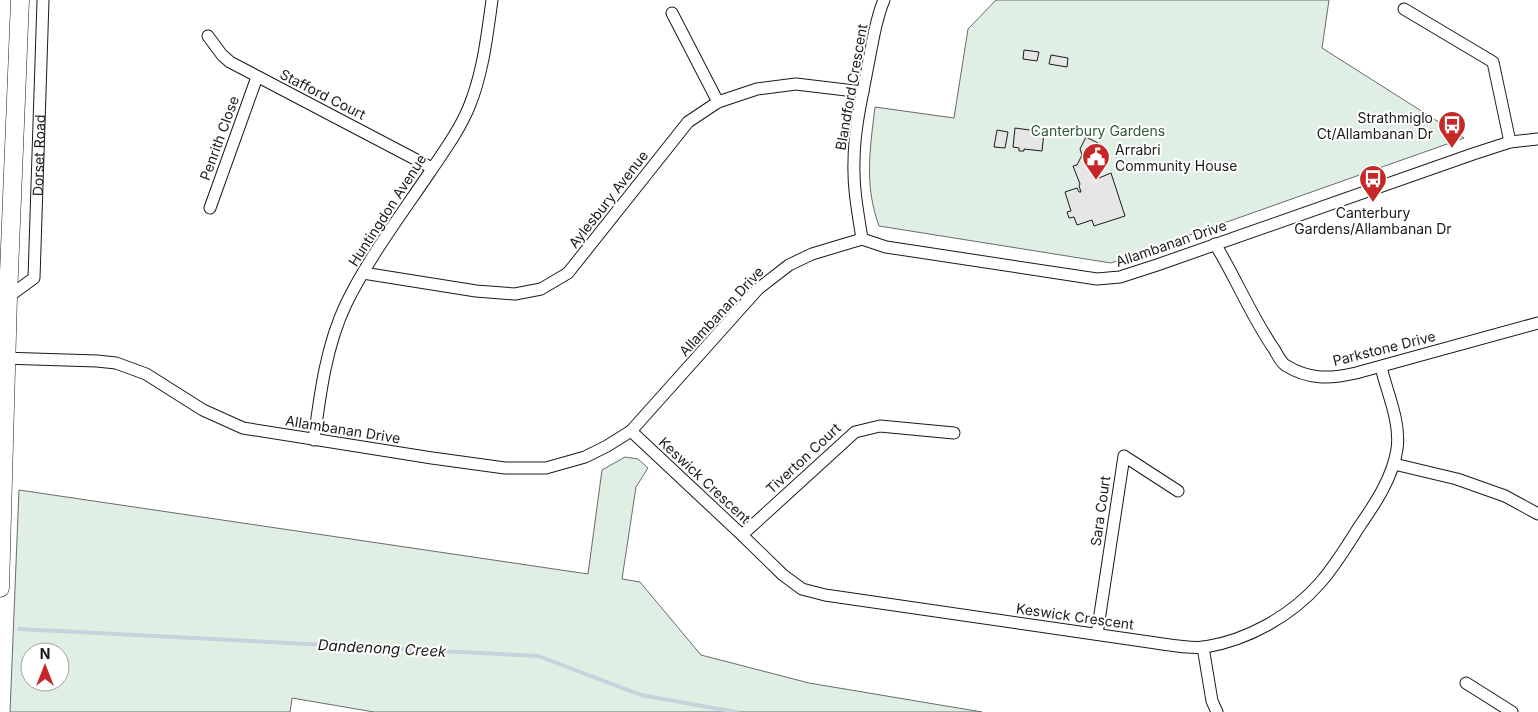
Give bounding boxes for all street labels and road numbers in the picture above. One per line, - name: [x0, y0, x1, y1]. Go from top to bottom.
- street label: Blandford Crescent: [832, 22, 871, 151]
- street label: Stafford Court: [277, 65, 369, 123]
- street label: Penrith Close: [196, 93, 242, 183]
- street label: Dorset Road: [28, 114, 48, 196]
- street label: Aylesbury Avenue: [565, 147, 651, 251]
- street label: Huntingdon Avenue: [344, 151, 430, 269]
- street label: Allambanan Drive: [1113, 216, 1229, 270]
- street label: Allambanan Drive: [675, 263, 767, 359]
- street label: Parkstone Drive: [1331, 327, 1437, 369]
- street label: Allambanan Drive: [284, 412, 402, 446]
- street label: Tiverton Court: [762, 419, 844, 497]
- street label: Keswick Crescent: [656, 433, 755, 527]
- street label: Sara Court: [1087, 474, 1113, 547]
- street label: Keswick Crescent: [1015, 599, 1135, 633]

